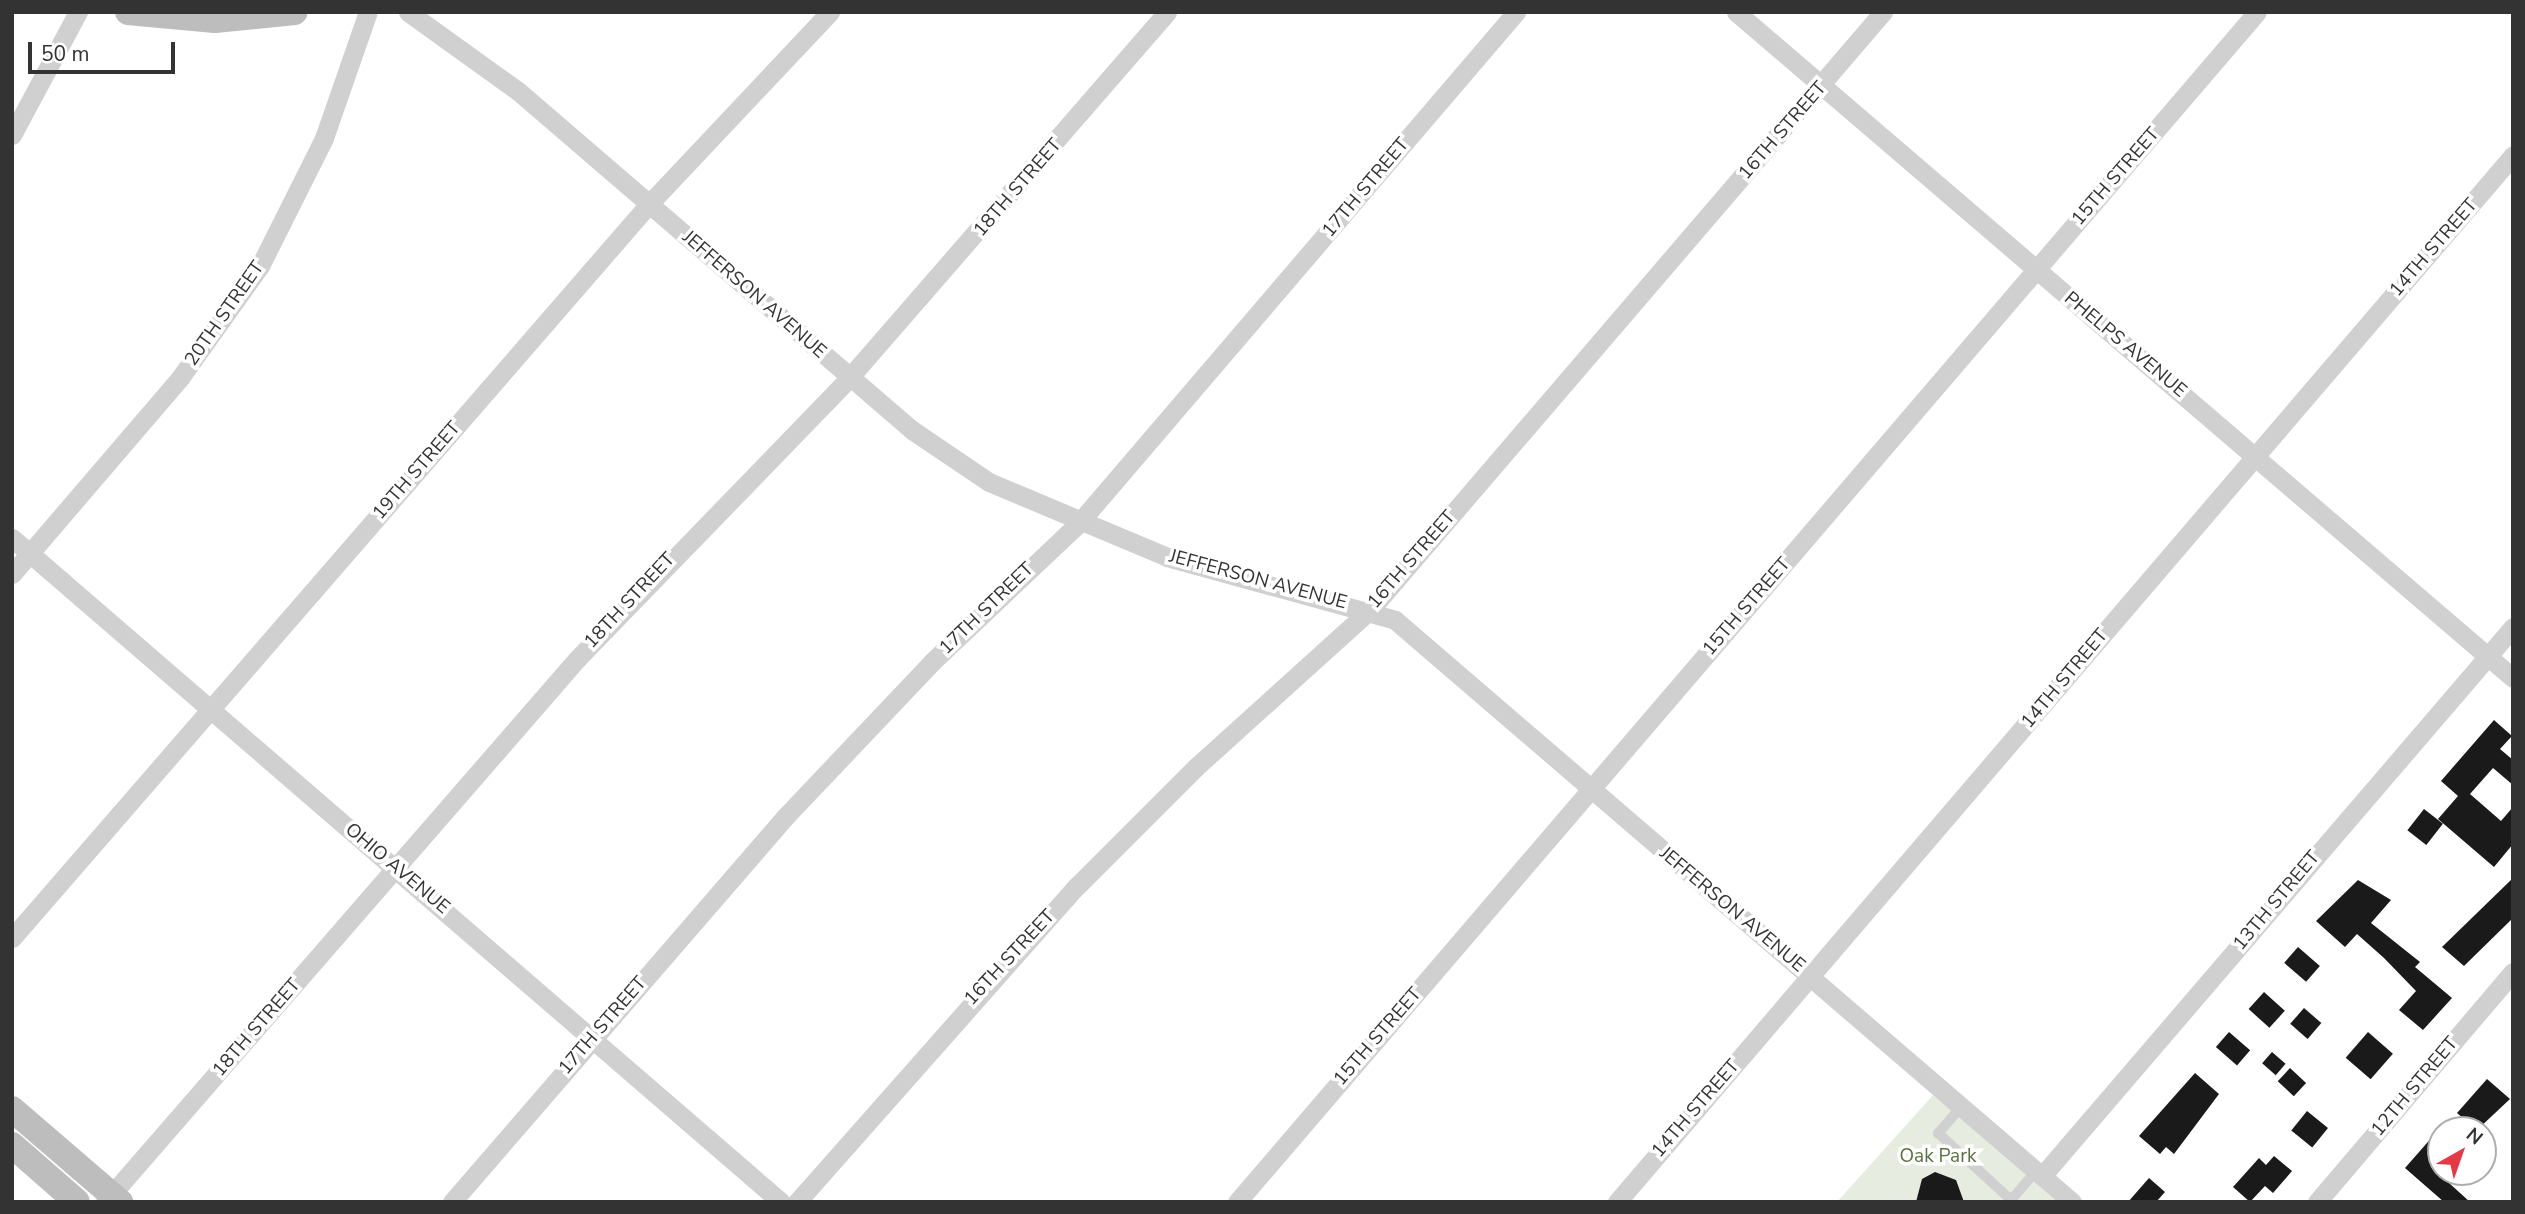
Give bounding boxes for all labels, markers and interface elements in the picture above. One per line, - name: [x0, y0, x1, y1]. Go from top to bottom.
- scale bar: [32, 28, 178, 72]
- text: 50 m: [41, 40, 90, 68]
- street label: 16TH STREET: [1734, 77, 1832, 185]
- street label: 15TH STREET: [2067, 123, 2165, 231]
- street label: 18TH STREET: [969, 134, 1067, 242]
- street label: 17TH STREET: [1318, 134, 1414, 242]
- street label: 14TH STREET: [2385, 194, 2483, 302]
- street label: JEFFERSON AVENUE: [677, 226, 831, 364]
- street label: 20TH STREET: [181, 257, 269, 371]
- street label: PHELPS AVENUE: [2059, 287, 2191, 403]
- street label: 19TH STREET: [368, 417, 466, 525]
- street label: 16TH STREET: [1363, 506, 1461, 614]
- street label: JEFFERSON AVENUE: [1167, 545, 1349, 615]
- street label: 18TH STREET: [580, 548, 680, 654]
- street label: 15TH STREET: [1698, 553, 1796, 661]
- street label: 17TH STREET: [935, 558, 1039, 660]
- street label: 14TH STREET: [2017, 625, 2113, 733]
- street label: OHIO AVENUE: [340, 819, 454, 919]
- street label: JEFFERSON AVENUE: [1655, 842, 1809, 978]
- street label: 13TH STREET: [2229, 847, 2325, 955]
- street label: 16TH STREET: [960, 905, 1060, 1011]
- street label: 17TH STREET: [554, 972, 652, 1080]
- street label: 18TH STREET: [208, 974, 306, 1082]
- street label: 15TH STREET: [1329, 983, 1427, 1091]
- street label: 12TH STREET: [2367, 1033, 2463, 1141]
- street label: 14TH STREET: [1647, 1055, 1745, 1163]
- north arrow: [2427, 1116, 2497, 1186]
- text: N: [2460, 1122, 2488, 1151]
- park label: Oak Park: [1900, 1146, 1976, 1168]

